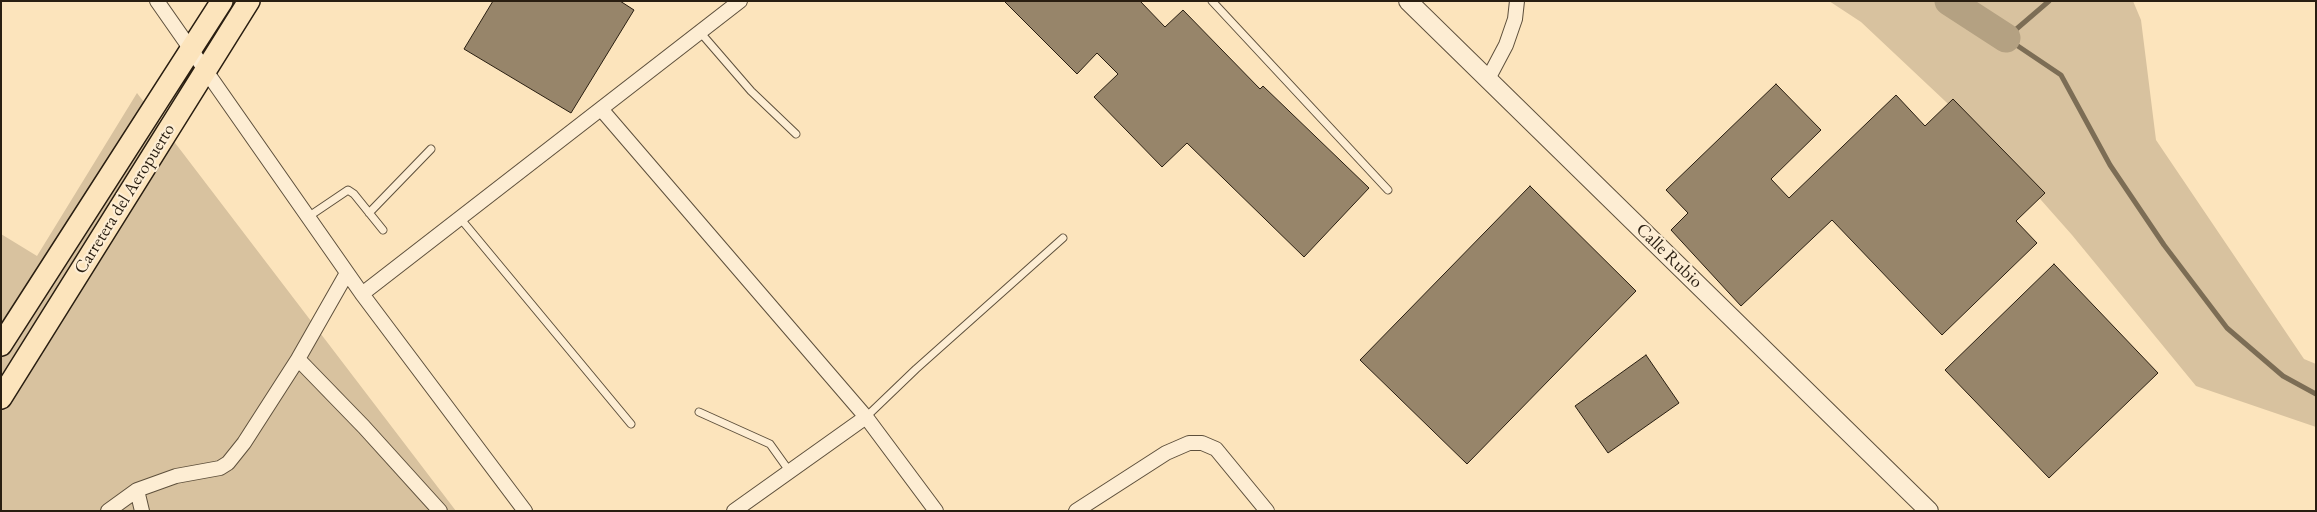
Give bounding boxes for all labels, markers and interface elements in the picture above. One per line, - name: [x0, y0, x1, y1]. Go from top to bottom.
- street label: Carretera del Aeropuerto: [70, 120, 180, 278]
- street label: Calle Rubio: [1631, 219, 1707, 293]

